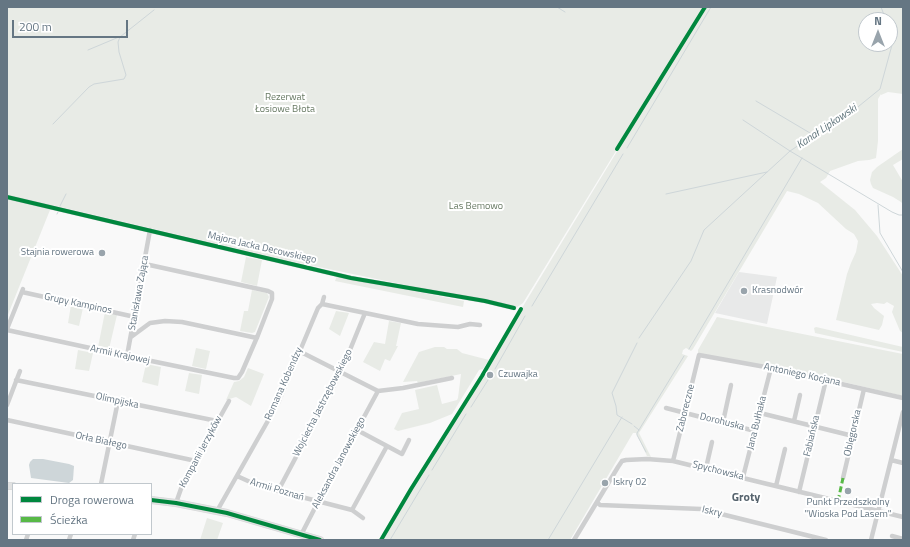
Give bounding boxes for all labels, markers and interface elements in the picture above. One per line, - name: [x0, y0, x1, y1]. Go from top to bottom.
- scale bar: [14, 12, 130, 38]
- north arrow: [858, 12, 898, 52]
- text: N: [874, 13, 882, 29]
- text: 200 m: [19, 17, 52, 36]
- park label: Rezerwat Łosiowe Błota: [255, 92, 315, 116]
- water label: Kanał Lipkowski: [794, 102, 860, 152]
- park label: Las Bemowo: [449, 201, 503, 213]
- street label: Majora Jacka Decowskiego: [206, 230, 318, 266]
- place label: Stajnia rowerowa: [21, 247, 94, 259]
- marker: Stajnia rowerowa: [97, 248, 107, 258]
- street label: Stanisława Zająca: [127, 255, 151, 331]
- place label: Krasnodwór: [752, 285, 803, 297]
- marker: Krasnodwór: [739, 286, 749, 296]
- street label: Grupy Kampinos: [43, 291, 113, 317]
- street label: Armii Krajowej: [89, 343, 151, 367]
- street label: Romana Kobendzy: [263, 346, 305, 422]
- street label: Wojciecha Jastrzębowskiego: [291, 347, 355, 459]
- street label: Antoniego Kocjana: [763, 361, 841, 389]
- place label: Czuwajka: [498, 369, 538, 381]
- marker: Czuwajka: [485, 370, 495, 380]
- street label: Zaboreczne: [674, 383, 698, 433]
- street label: Olimpijska: [94, 391, 140, 411]
- street label: Jana Bułhaka: [745, 395, 769, 451]
- street label: Oblęgorska: [842, 408, 864, 458]
- street label: Dorohuska: [698, 411, 746, 433]
- street label: Kompanii Jerzyków: [177, 414, 225, 490]
- street label: Fabiańska: [801, 414, 823, 458]
- street label: Aleksandra Janowskiego: [310, 415, 368, 511]
- street label: Orła Białego: [74, 430, 128, 452]
- street label: Spychowska: [691, 459, 745, 483]
- street label: Armii Poznań: [249, 476, 305, 504]
- place label: Iskry 02: [613, 477, 647, 489]
- marker: Iskry 02: [600, 478, 610, 488]
- legend: [12, 483, 152, 535]
- marker: Punkt Przedszkolny "Wioska Pod Lasem": [843, 486, 853, 496]
- text: Droga rowerowa: [50, 490, 134, 509]
- district label: Groty: [732, 491, 760, 505]
- place label: Punkt Przedszkolny "Wioska Pod Lasem": [805, 497, 891, 520]
- street label: Iskry: [701, 504, 723, 520]
- text: Ścieżka: [50, 510, 88, 529]

